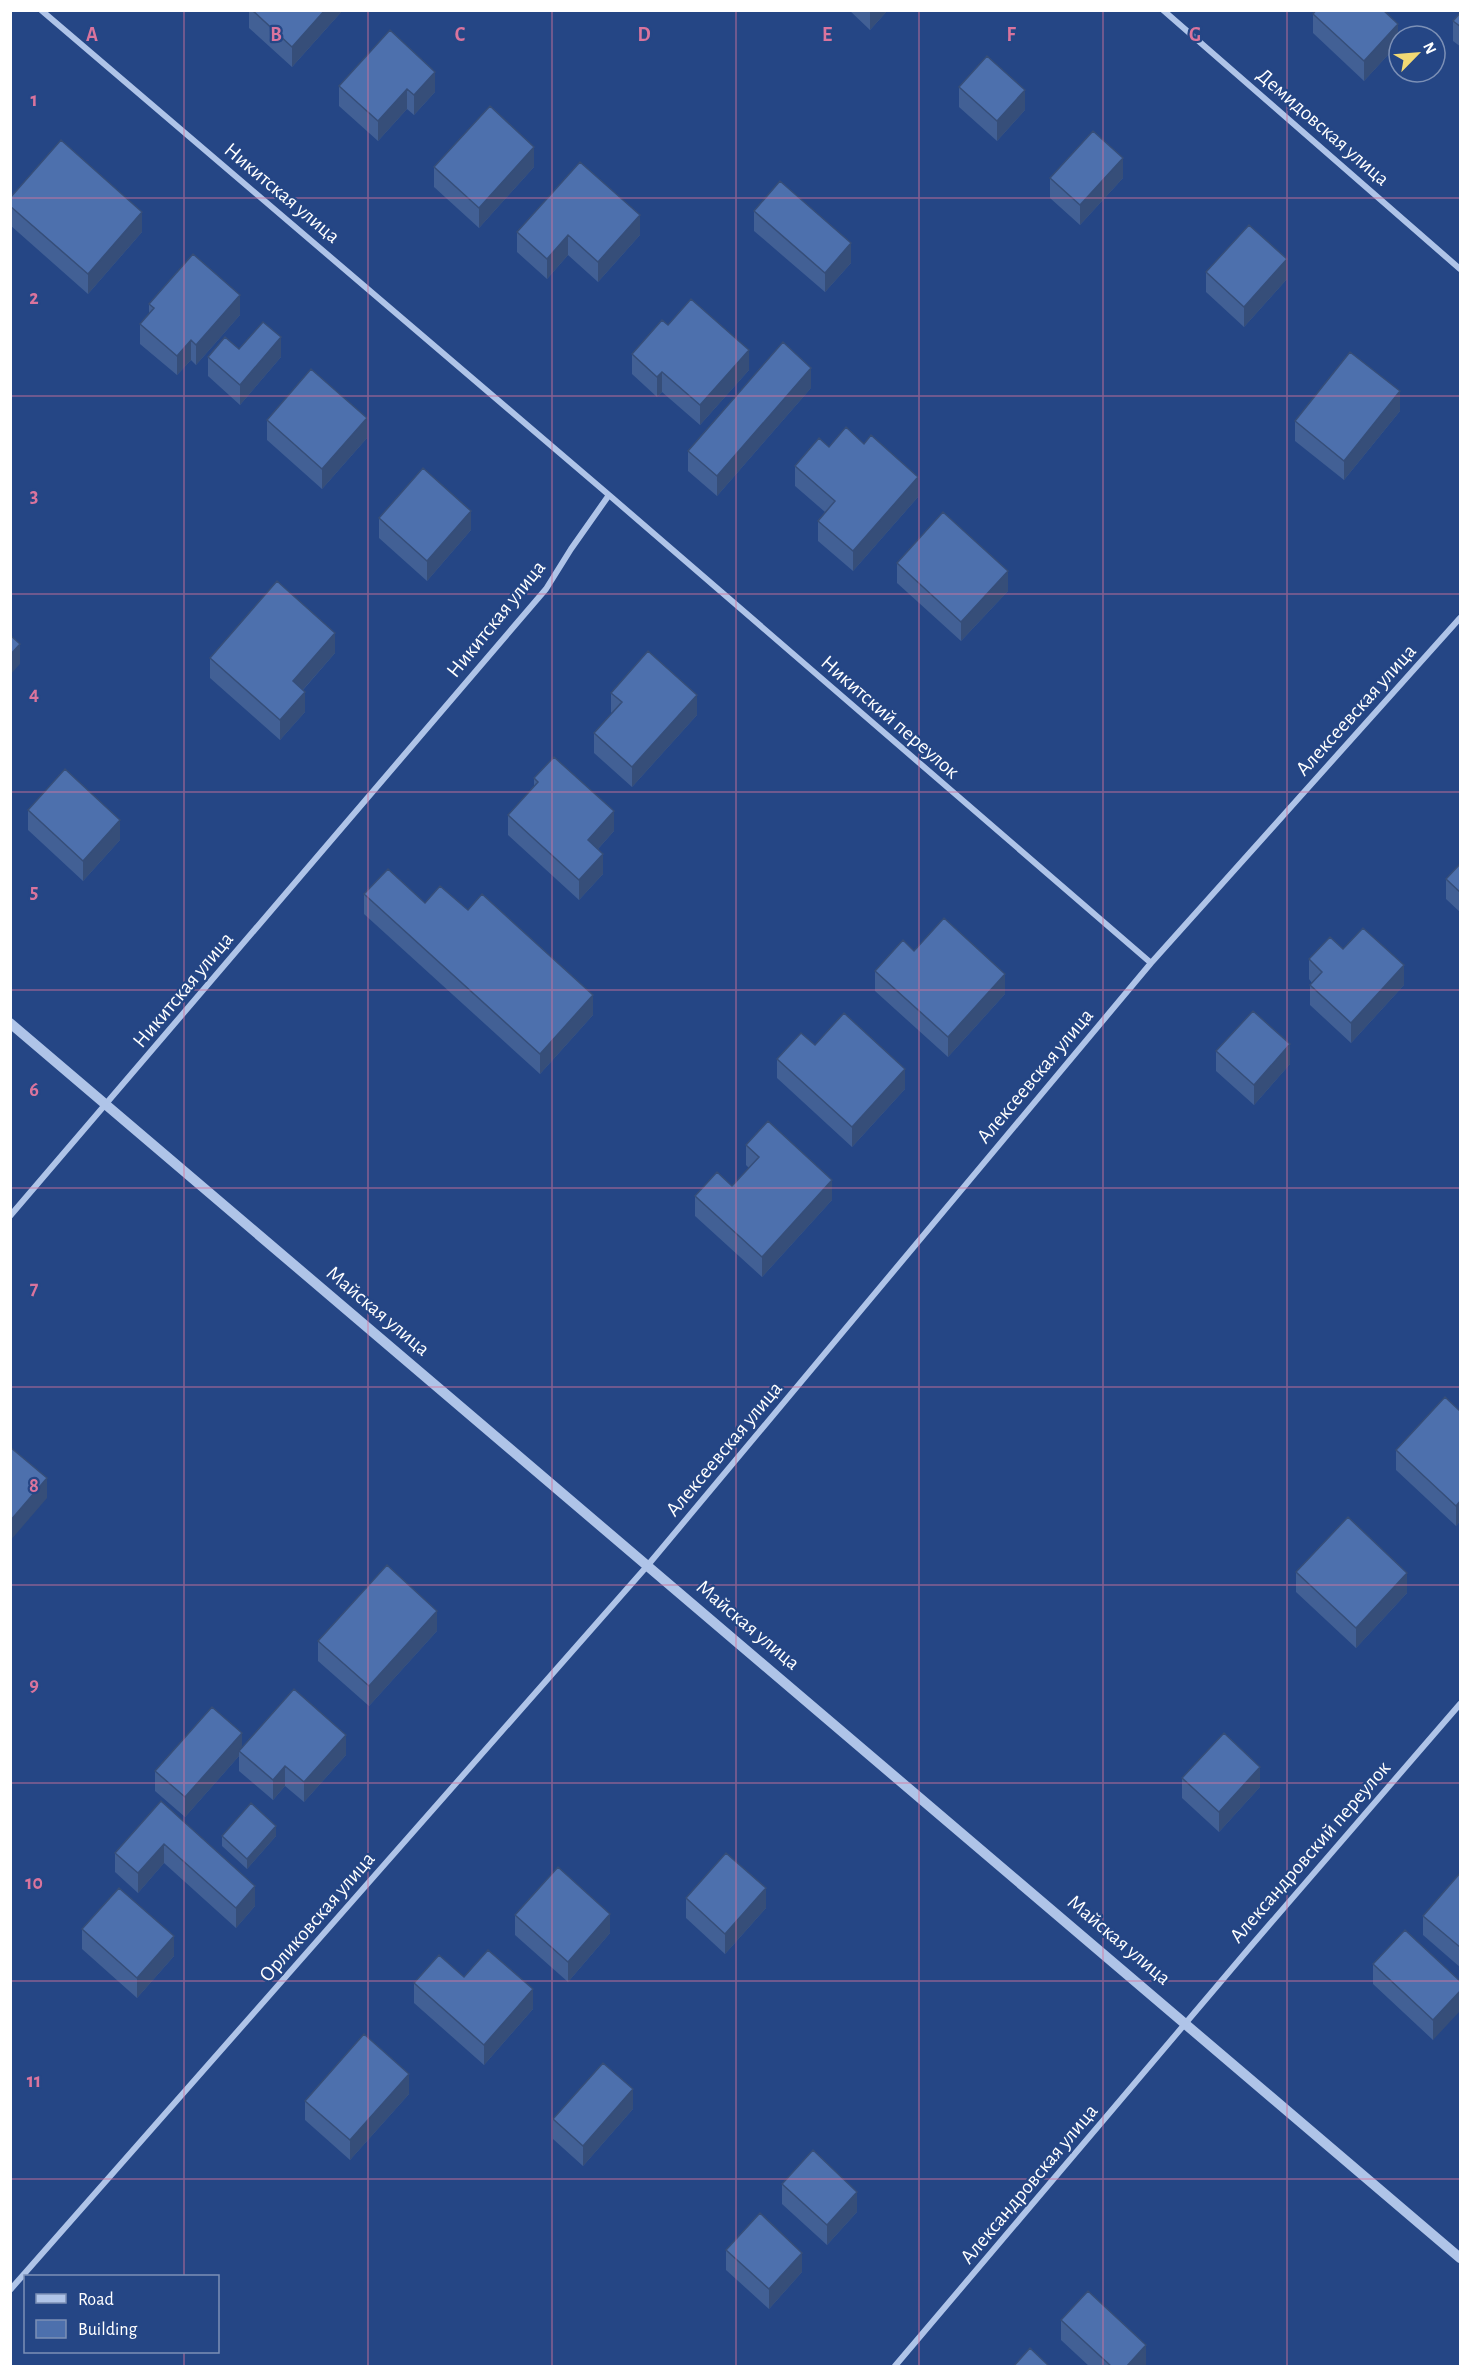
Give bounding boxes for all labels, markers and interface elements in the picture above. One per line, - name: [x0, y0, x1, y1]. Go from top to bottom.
- north arrow: [1387, 24, 1447, 84]
- text: A: [86, 25, 98, 45]
- text: B: [270, 25, 282, 45]
- text: C: [455, 25, 466, 45]
- text: D: [637, 25, 651, 45]
- text: E: [822, 25, 832, 45]
- text: F: [1006, 25, 1016, 45]
- text: G: [1189, 25, 1201, 45]
- text: N: [1420, 40, 1439, 57]
- street label: Демидовская улица: [1253, 64, 1393, 190]
- text: 1: [30, 90, 38, 110]
- street label: Никитская улица: [220, 139, 344, 247]
- text: 2: [29, 288, 39, 308]
- text: 3: [30, 486, 38, 506]
- street label: Никитская улица: [443, 556, 550, 681]
- street label: Алексеевская улица: [1292, 640, 1421, 780]
- street label: Никитский переулок: [817, 651, 963, 783]
- text: 4: [29, 684, 39, 704]
- text: 5: [30, 882, 38, 902]
- street label: Никитская улица: [129, 928, 237, 1052]
- street label: Алексеевская улица: [973, 1004, 1098, 1147]
- text: 6: [29, 1080, 39, 1100]
- street label: Майская улица: [322, 1262, 434, 1360]
- text: 7: [30, 1278, 39, 1298]
- street label: Алексеевская улица: [662, 1377, 787, 1520]
- text: 8: [29, 1476, 39, 1496]
- street label: Майская улица: [692, 1576, 804, 1674]
- text: 9: [29, 1675, 39, 1695]
- street label: Александровский переулок: [1226, 1757, 1395, 1947]
- street label: Орликовская улица: [255, 1848, 379, 1986]
- text: 10: [25, 1873, 43, 1893]
- street label: Майская улица: [1063, 1891, 1175, 1989]
- text: 11: [27, 2071, 41, 2091]
- street label: Александровская улица: [956, 2100, 1102, 2268]
- legend: [24, 2275, 219, 2353]
- text: Road: [78, 2291, 114, 2309]
- text: Building: [78, 2321, 138, 2339]

